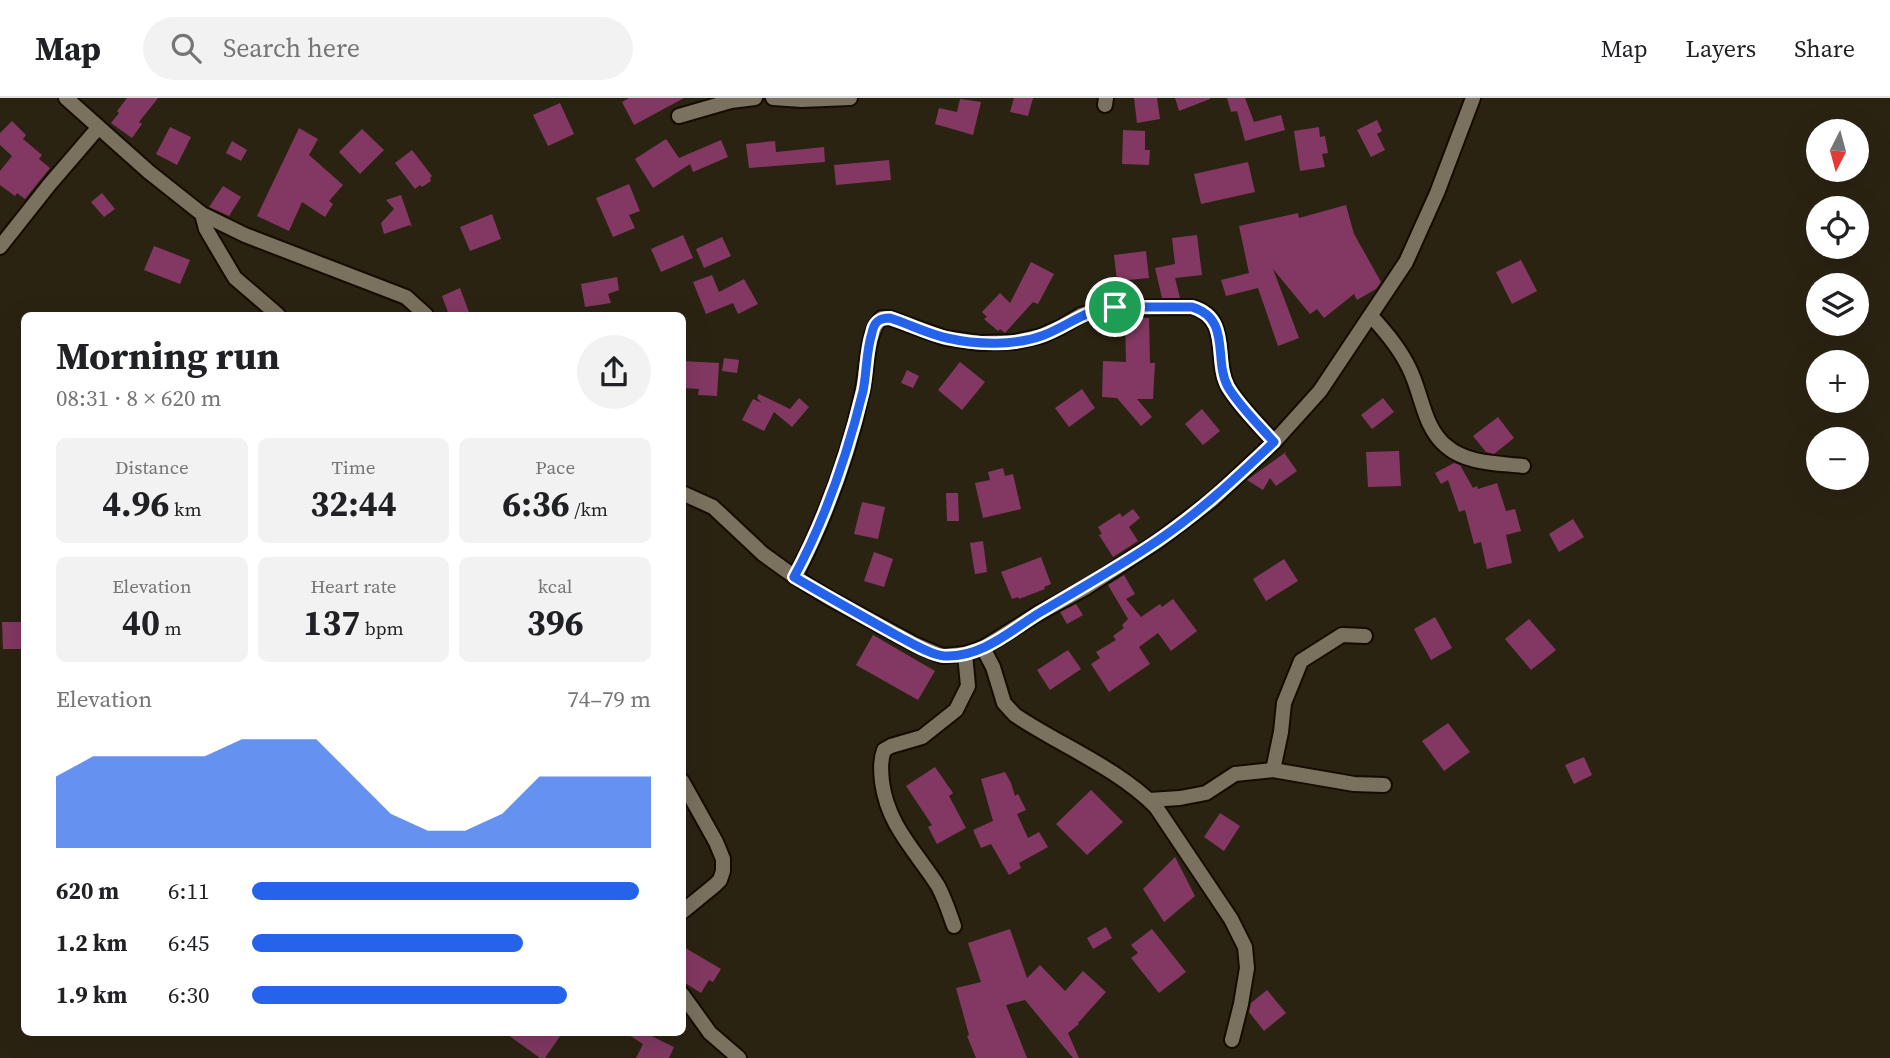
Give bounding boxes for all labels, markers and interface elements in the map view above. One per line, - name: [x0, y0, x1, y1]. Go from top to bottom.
- search box: [143, 17, 633, 80]
- text: Map: [35, 26, 101, 71]
- icon: search: [167, 29, 205, 67]
- text: Search here: [223, 30, 360, 66]
- text: Map: [1601, 32, 1648, 65]
- text: Layers: [1686, 32, 1756, 65]
- text: Share: [1794, 32, 1855, 65]
- north arrow: [1806, 119, 1869, 182]
- map controls: [1806, 119, 1869, 490]
- button: locate: [1806, 196, 1869, 259]
- button: layers: [1806, 273, 1869, 336]
- pin: [1085, 277, 1145, 337]
- icon: arrive: [1096, 288, 1134, 326]
- text: Morning run: [56, 330, 280, 382]
- button: share: [577, 335, 651, 409]
- button: +: [1806, 350, 1869, 413]
- text: 08:31 · 8 × 620 m: [56, 382, 222, 414]
- button: −: [1806, 427, 1869, 490]
- text: Distance: [115, 454, 189, 480]
- text: Time: [332, 454, 375, 480]
- text: Pace: [535, 454, 575, 480]
- text: 4.96: [102, 480, 170, 528]
- text: 32:44: [310, 480, 397, 528]
- text: 6:36: [502, 480, 570, 528]
- text: km: [170, 496, 202, 522]
- text: /km: [570, 496, 608, 522]
- text: Elevation: [112, 573, 192, 599]
- text: Heart rate: [310, 573, 397, 599]
- text: kcal: [538, 573, 572, 599]
- text: 40: [122, 599, 160, 647]
- text: 137: [303, 599, 360, 647]
- text: 396: [527, 599, 584, 647]
- text: m: [160, 615, 182, 641]
- text: bpm: [360, 615, 404, 641]
- text: Elevation: [56, 683, 152, 715]
- text: 74–79 m: [567, 683, 651, 715]
- text: 620 m: [56, 875, 119, 907]
- text: 6:11: [168, 875, 209, 907]
- text: 1.2 km: [56, 927, 127, 959]
- text: 6:45: [168, 927, 209, 959]
- text: 1.9 km: [56, 979, 127, 1011]
- text: 6:30: [168, 979, 209, 1011]

